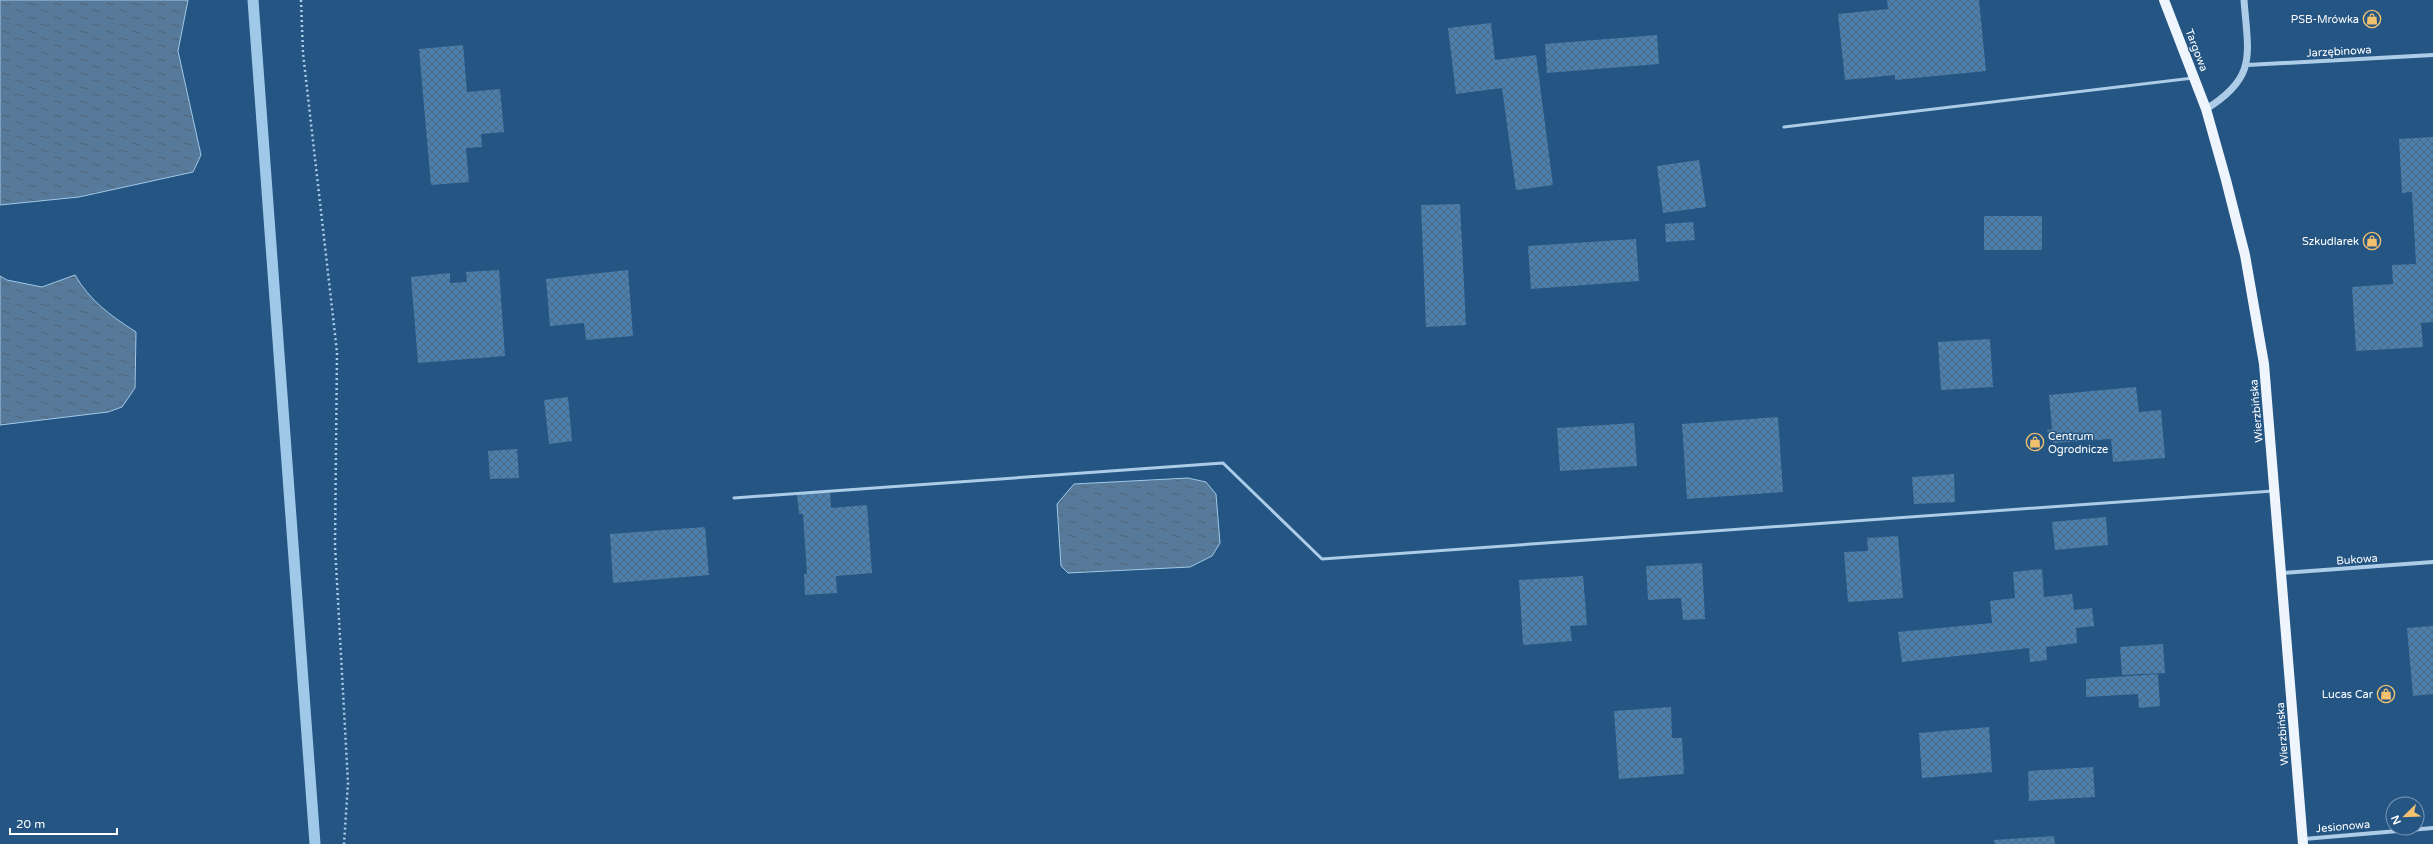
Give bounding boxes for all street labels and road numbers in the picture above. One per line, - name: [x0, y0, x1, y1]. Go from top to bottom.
- street label: Targowa: [2183, 27, 2211, 73]
- street label: Jarzębinowa: [2306, 43, 2372, 60]
- street label: Wierzbińska: [2247, 379, 2266, 443]
- street label: Bukowa: [2336, 552, 2378, 567]
- street label: Wierzbińska: [2274, 702, 2291, 766]
- street label: Jesionowa: [2315, 818, 2371, 835]

